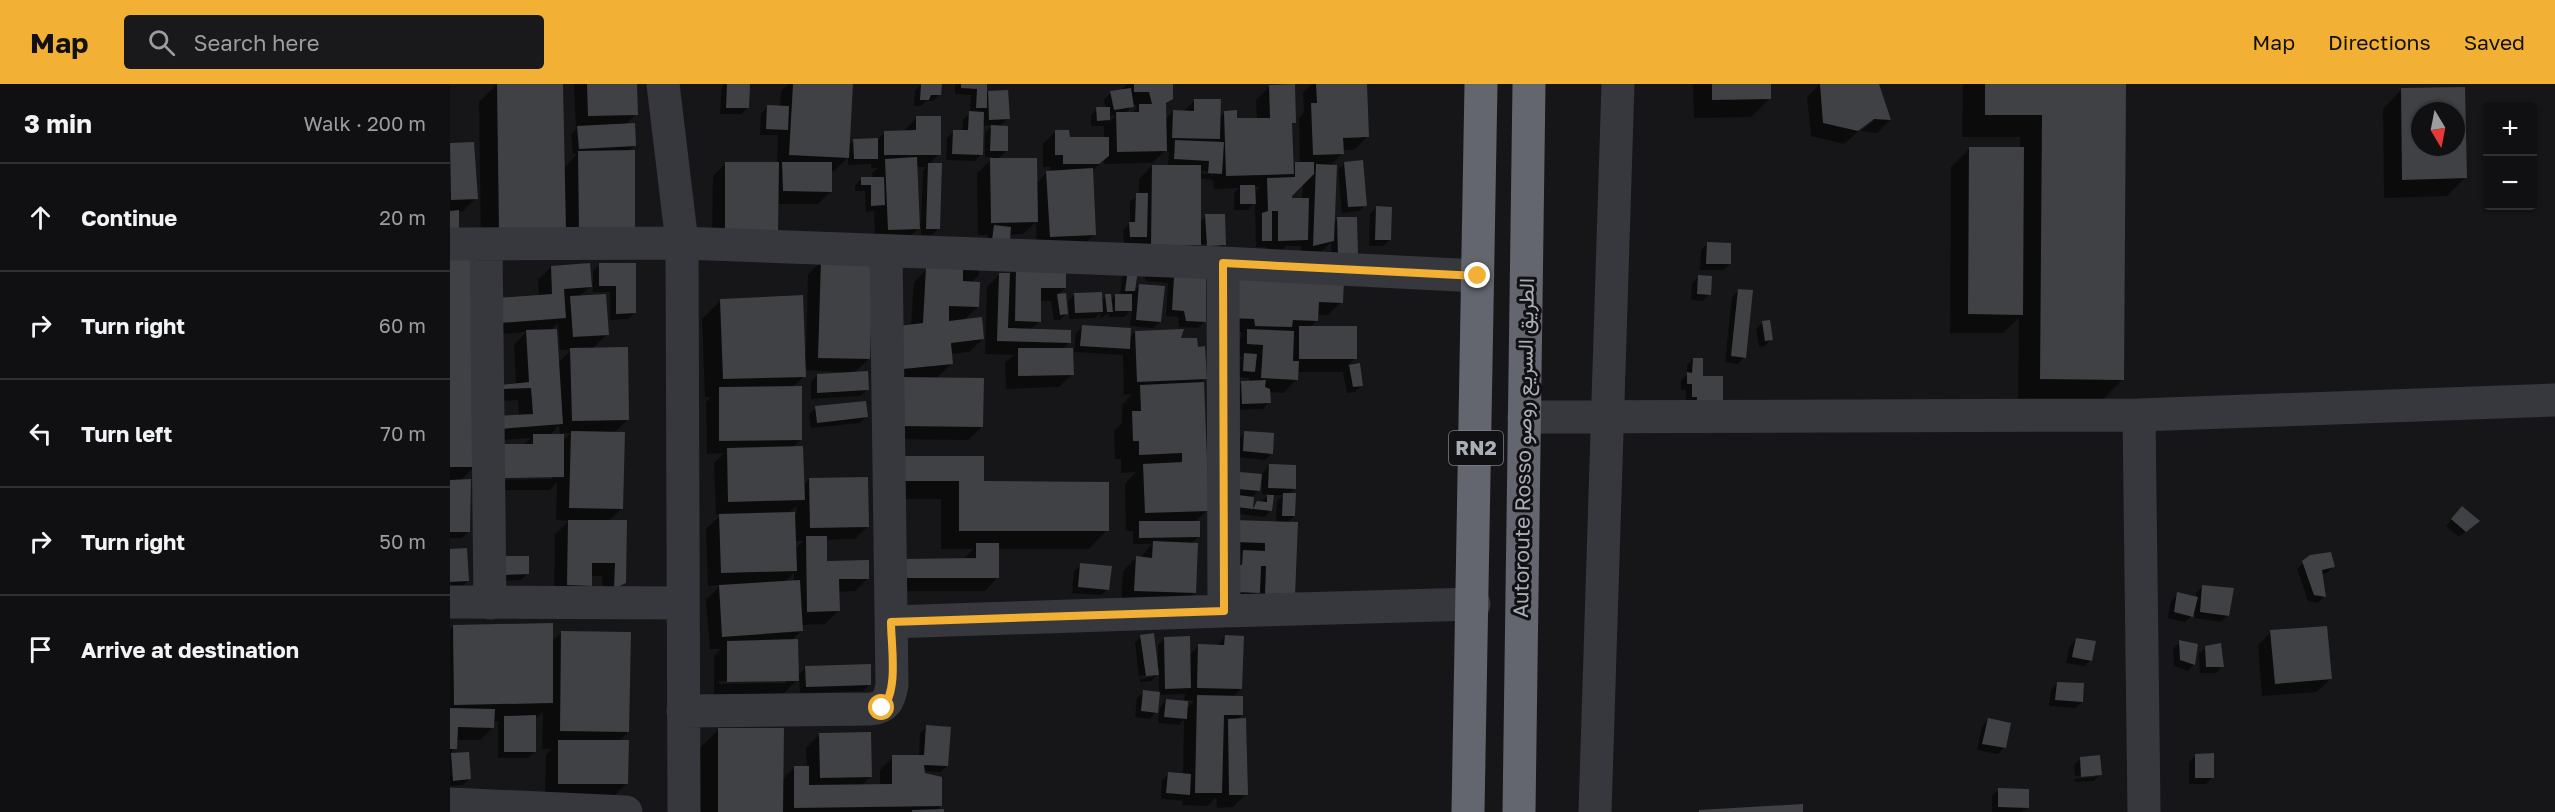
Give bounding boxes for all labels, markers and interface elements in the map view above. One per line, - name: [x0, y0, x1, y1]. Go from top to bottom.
- search box: [124, 15, 544, 69]
- text: Map: [30, 26, 88, 59]
- icon: search: [145, 26, 178, 59]
- text: Search here: [193, 29, 319, 56]
- text: Map: [2252, 29, 2295, 55]
- text: Directions: [2328, 29, 2431, 55]
- text: Saved: [2464, 29, 2525, 55]
- north arrow: [2411, 102, 2465, 156]
- map controls: [2483, 102, 2537, 210]
- button: +: [2483, 102, 2537, 156]
- text: 3 min: [24, 108, 92, 139]
- text: Walk · 200 m: [304, 111, 426, 135]
- button: −: [2483, 156, 2537, 210]
- icon: ahead: [24, 201, 57, 234]
- text: Continue: [81, 204, 177, 231]
- text: 20 m: [379, 205, 426, 229]
- route end: [1464, 262, 1490, 288]
- street label: Autoroute Rosso الطريق السريع روصو: [1507, 278, 1541, 618]
- icon: right: [24, 309, 57, 342]
- text: Turn right: [81, 312, 185, 339]
- text: 60 m: [379, 313, 426, 337]
- icon: left: [24, 417, 57, 450]
- text: Turn left: [81, 420, 172, 447]
- text: 70 m: [380, 421, 426, 445]
- road number: RN2: [1449, 431, 1503, 465]
- icon: right: [24, 525, 57, 558]
- text: Turn right: [81, 528, 185, 555]
- text: 50 m: [379, 529, 426, 553]
- icon: arrive: [24, 633, 57, 666]
- text: Arrive at destination: [81, 636, 299, 663]
- route start: [868, 694, 894, 720]

